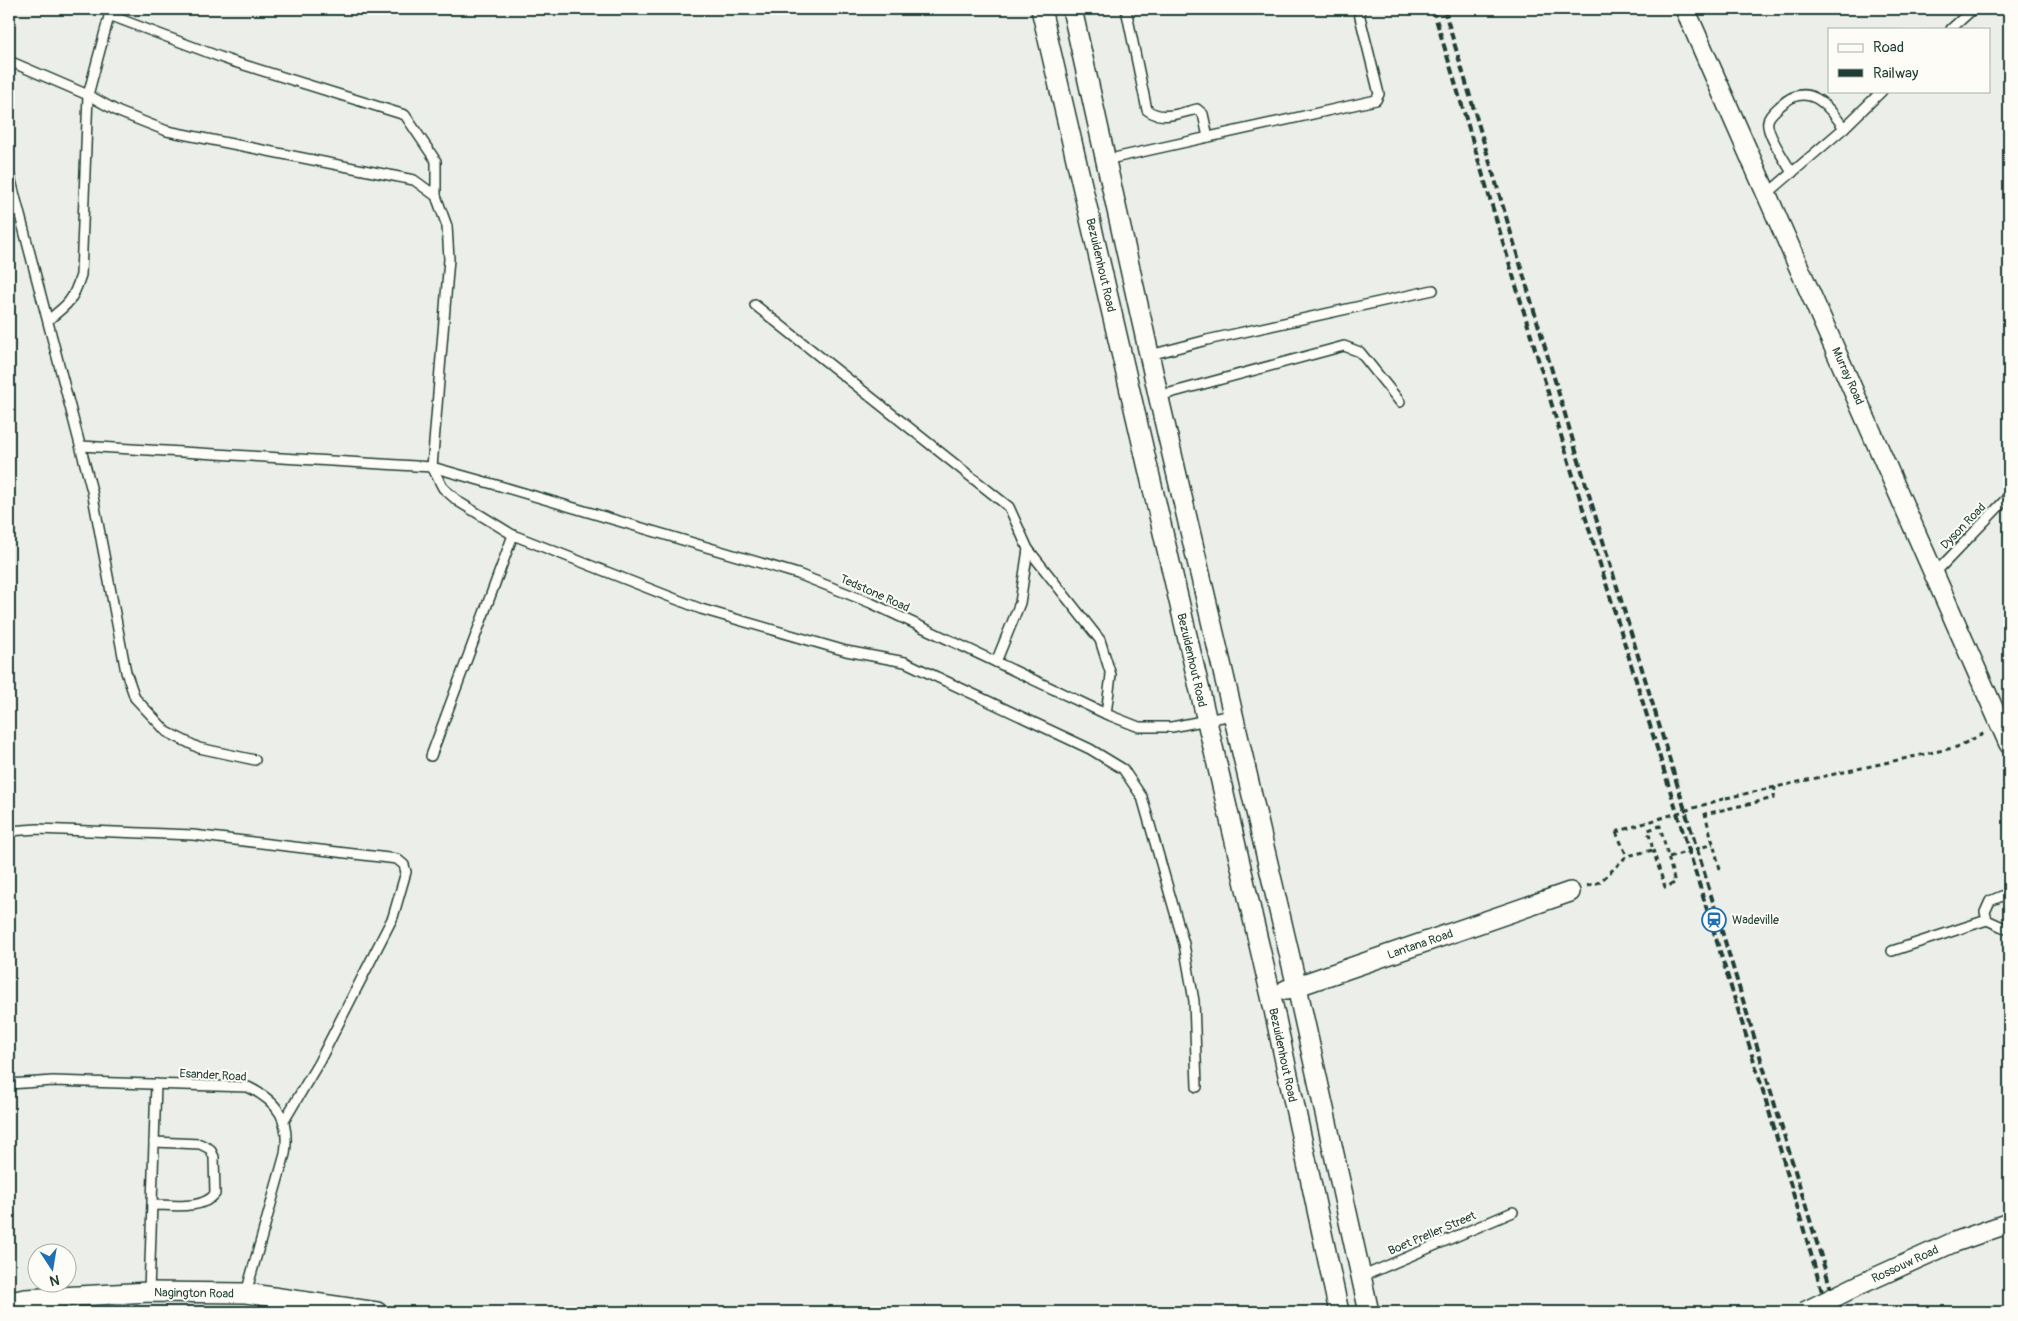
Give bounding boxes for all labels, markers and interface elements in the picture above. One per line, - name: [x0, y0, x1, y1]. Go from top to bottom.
- legend: [1828, 28, 1990, 92]
- text: Road: [1873, 38, 1904, 57]
- text: Railway: [1873, 64, 1919, 83]
- street label: Bezuidenhout Road: [1082, 217, 1119, 314]
- street label: Murray Road: [1828, 345, 1867, 407]
- street label: Dyson Road: [1938, 500, 1989, 553]
- street label: Tedstone Road: [838, 571, 912, 615]
- street label: Bezuidenhout Road: [1173, 612, 1210, 709]
- station icon: Wadeville: [1701, 907, 1727, 933]
- place label: Wadeville: [1732, 913, 1779, 928]
- street label: Lantana Road: [1385, 926, 1455, 963]
- street label: Bezuidenhout Road: [1265, 1007, 1300, 1104]
- street label: Esander Road: [179, 1066, 247, 1085]
- street label: Boet Preller Street: [1386, 1208, 1479, 1259]
- street label: Rossouw Road: [1869, 1242, 1941, 1287]
- north arrow: [28, 1244, 78, 1294]
- text: N: [48, 1271, 61, 1290]
- street label: Nagington Road: [154, 1285, 234, 1302]

